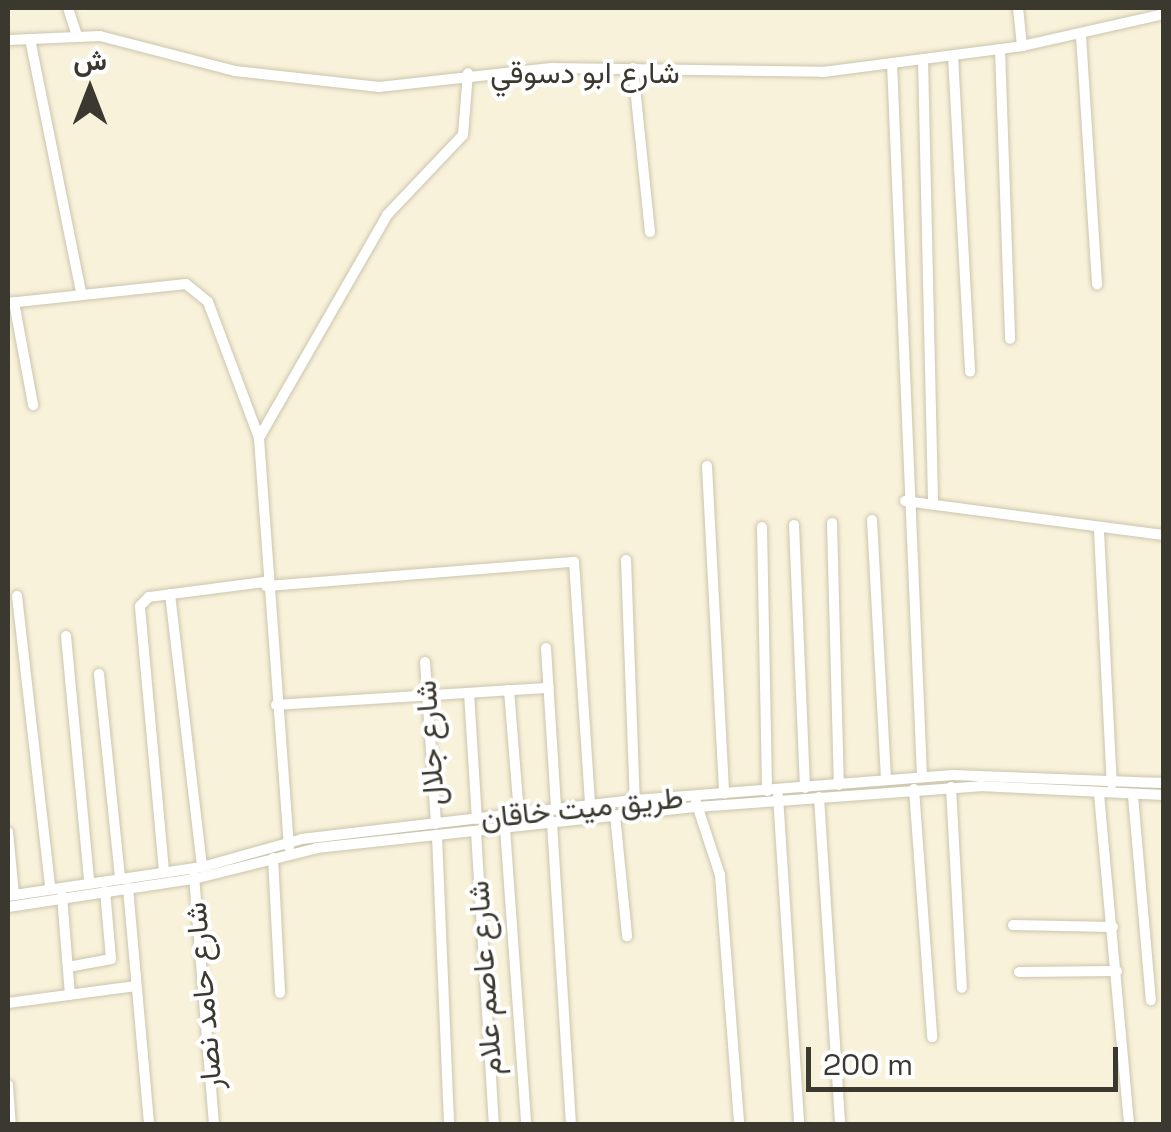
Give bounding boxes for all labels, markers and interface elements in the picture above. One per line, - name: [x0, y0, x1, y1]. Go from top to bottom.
- north arrow: [40, 40, 140, 140]
- text: ش: [73, 42, 107, 78]
- street label: شارع ابو دسوقي: [490, 55, 680, 91]
- street label: شارع جلال: [408, 679, 452, 807]
- street label: طريق ميت خاقان: [479, 779, 685, 837]
- street label: شارع عاصم علام: [460, 880, 510, 1076]
- street label: شارع حامد نصار: [178, 901, 230, 1091]
- scale bar: [811, 1027, 1124, 1089]
- text: 200 m: [823, 1045, 913, 1084]

